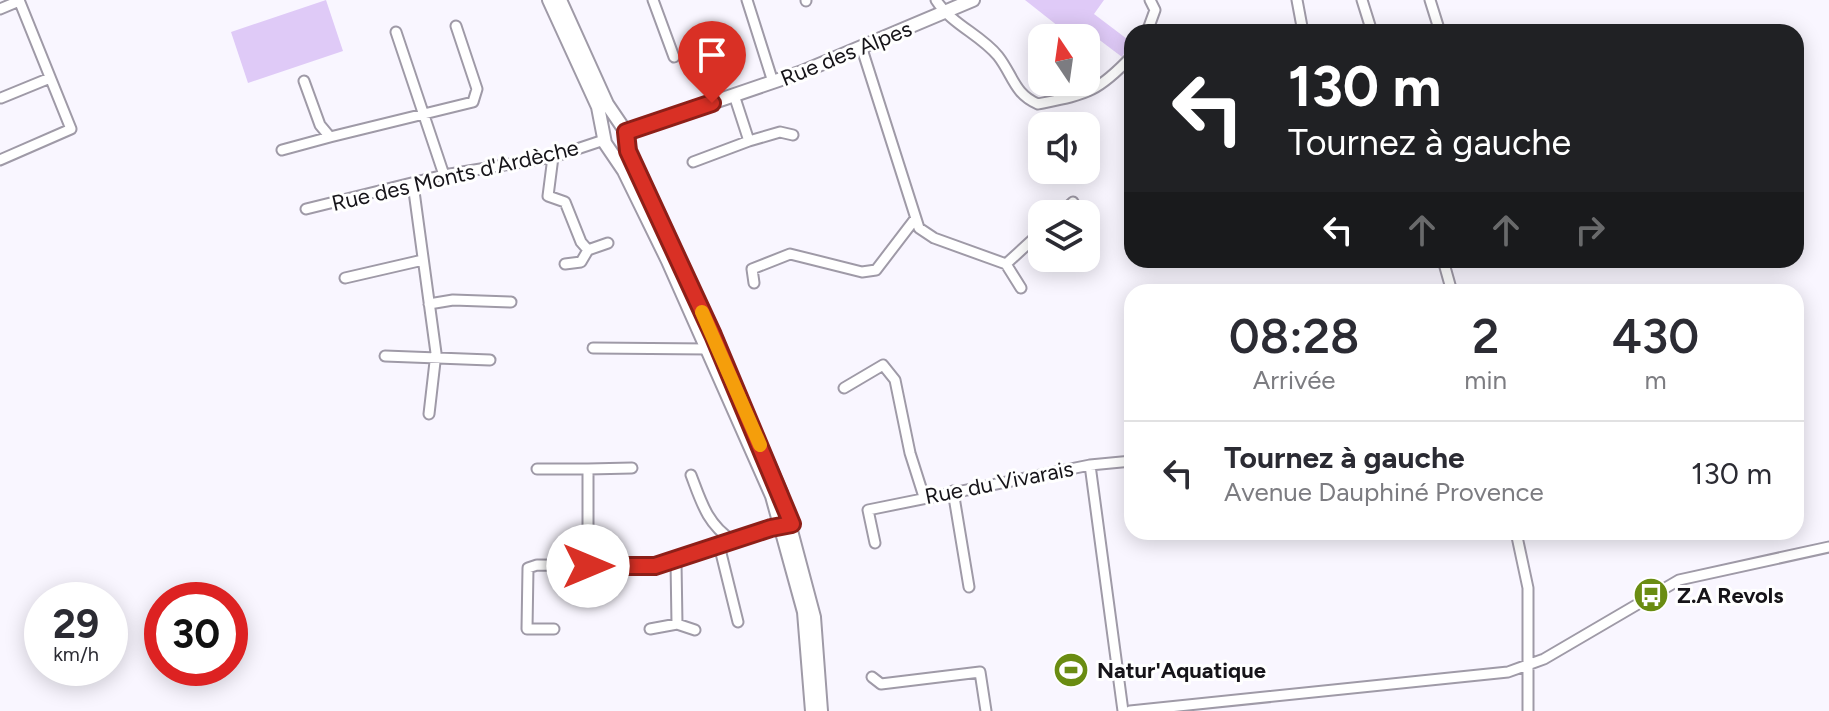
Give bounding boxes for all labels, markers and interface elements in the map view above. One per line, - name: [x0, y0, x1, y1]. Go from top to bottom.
- street label: Rue des Alpes: [777, 15, 916, 92]
- pin: [678, 21, 746, 103]
- north arrow: [1028, 24, 1100, 96]
- map controls: [1028, 24, 1100, 272]
- icon: arrive: [690, 33, 734, 77]
- text: 130 m: [1288, 53, 1441, 120]
- icon: left: [1156, 56, 1260, 160]
- button: sound: [1028, 112, 1100, 184]
- text: Tournez à gauche: [1288, 121, 1571, 164]
- street label: Rue des Monts d'Ardèche: [329, 134, 581, 217]
- button: layers: [1028, 200, 1100, 272]
- icon: left: [1316, 208, 1360, 252]
- icon: ahead: [1400, 208, 1444, 252]
- icon: ahead: [1484, 208, 1528, 252]
- icon: right: [1568, 208, 1612, 252]
- text: 08:28: [1229, 307, 1360, 365]
- text: 2: [1472, 307, 1499, 365]
- text: 430: [1612, 307, 1699, 365]
- text: Arrivée: [1253, 364, 1336, 396]
- text: min: [1464, 364, 1507, 396]
- text: m: [1644, 364, 1667, 396]
- text: Tournez à gauche: [1224, 439, 1465, 476]
- icon: left: [1156, 451, 1200, 495]
- street label: Rue du Vivarais: [922, 455, 1076, 510]
- text: 130 m: [1691, 455, 1772, 492]
- text: Avenue Dauphiné Provence: [1224, 476, 1544, 508]
- position arrow: [546, 524, 630, 608]
- bus stop icon: Z.A Revols: [1632, 576, 1670, 614]
- speed limit sign: 30: [144, 582, 248, 686]
- place label: Z.A Revols: [1677, 582, 1784, 609]
- text: 29: [53, 600, 99, 648]
- text: km/h: [53, 642, 99, 666]
- sports icon: Natur'Aquatique: [1052, 651, 1090, 689]
- place label: Natur'Aquatique: [1097, 657, 1266, 684]

